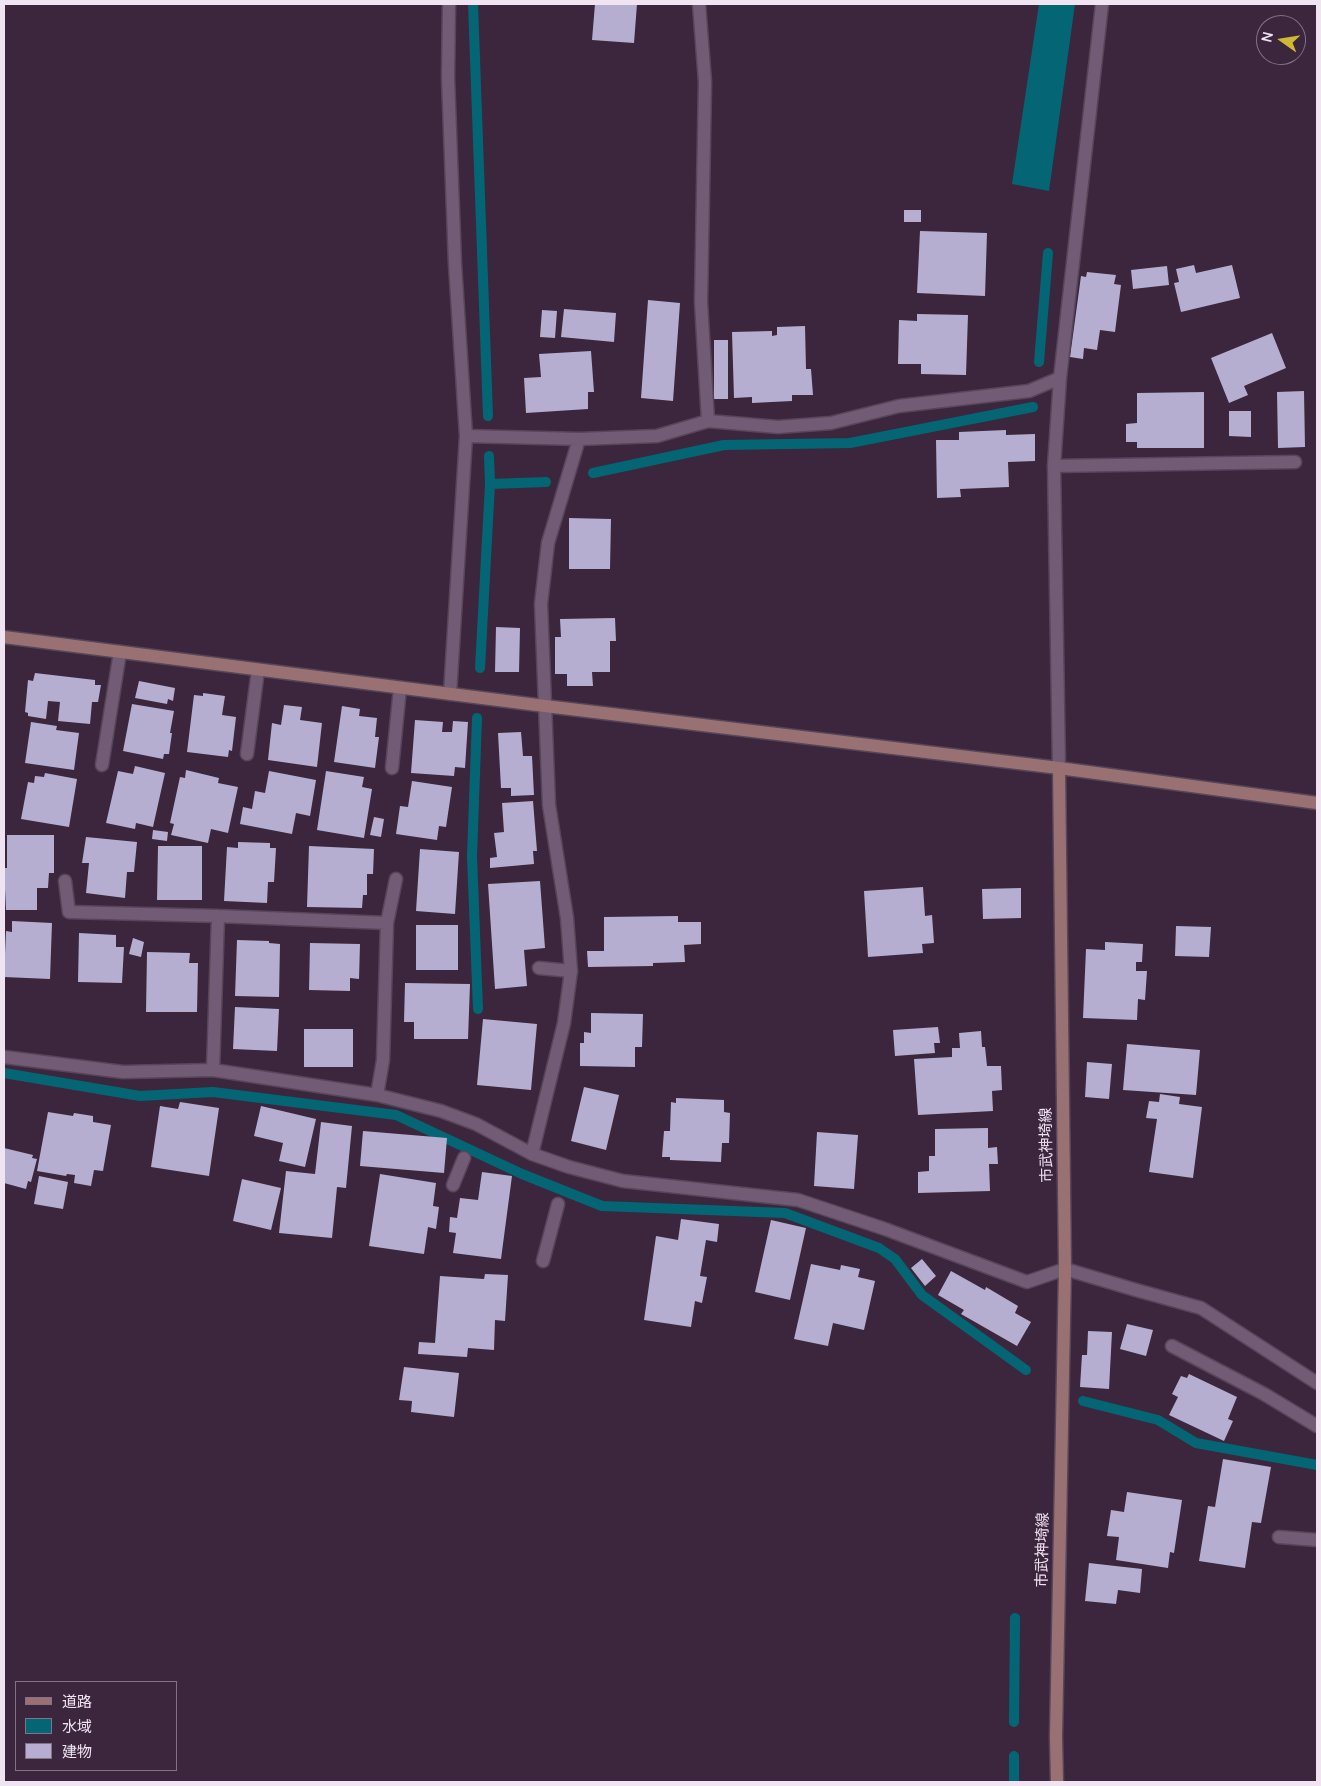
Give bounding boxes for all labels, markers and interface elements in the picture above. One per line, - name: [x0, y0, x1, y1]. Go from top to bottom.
- north arrow: [1256, 15, 1306, 65]
- text: N: [1256, 30, 1277, 44]
- street label: 市武神埼線: [1037, 1107, 1057, 1183]
- street label: 市武神埼線: [1033, 1512, 1053, 1588]
- legend: [15, 1681, 178, 1771]
- text: 道路: [62, 1691, 92, 1712]
- text: 水域: [62, 1716, 92, 1737]
- text: 建物: [62, 1741, 92, 1762]

